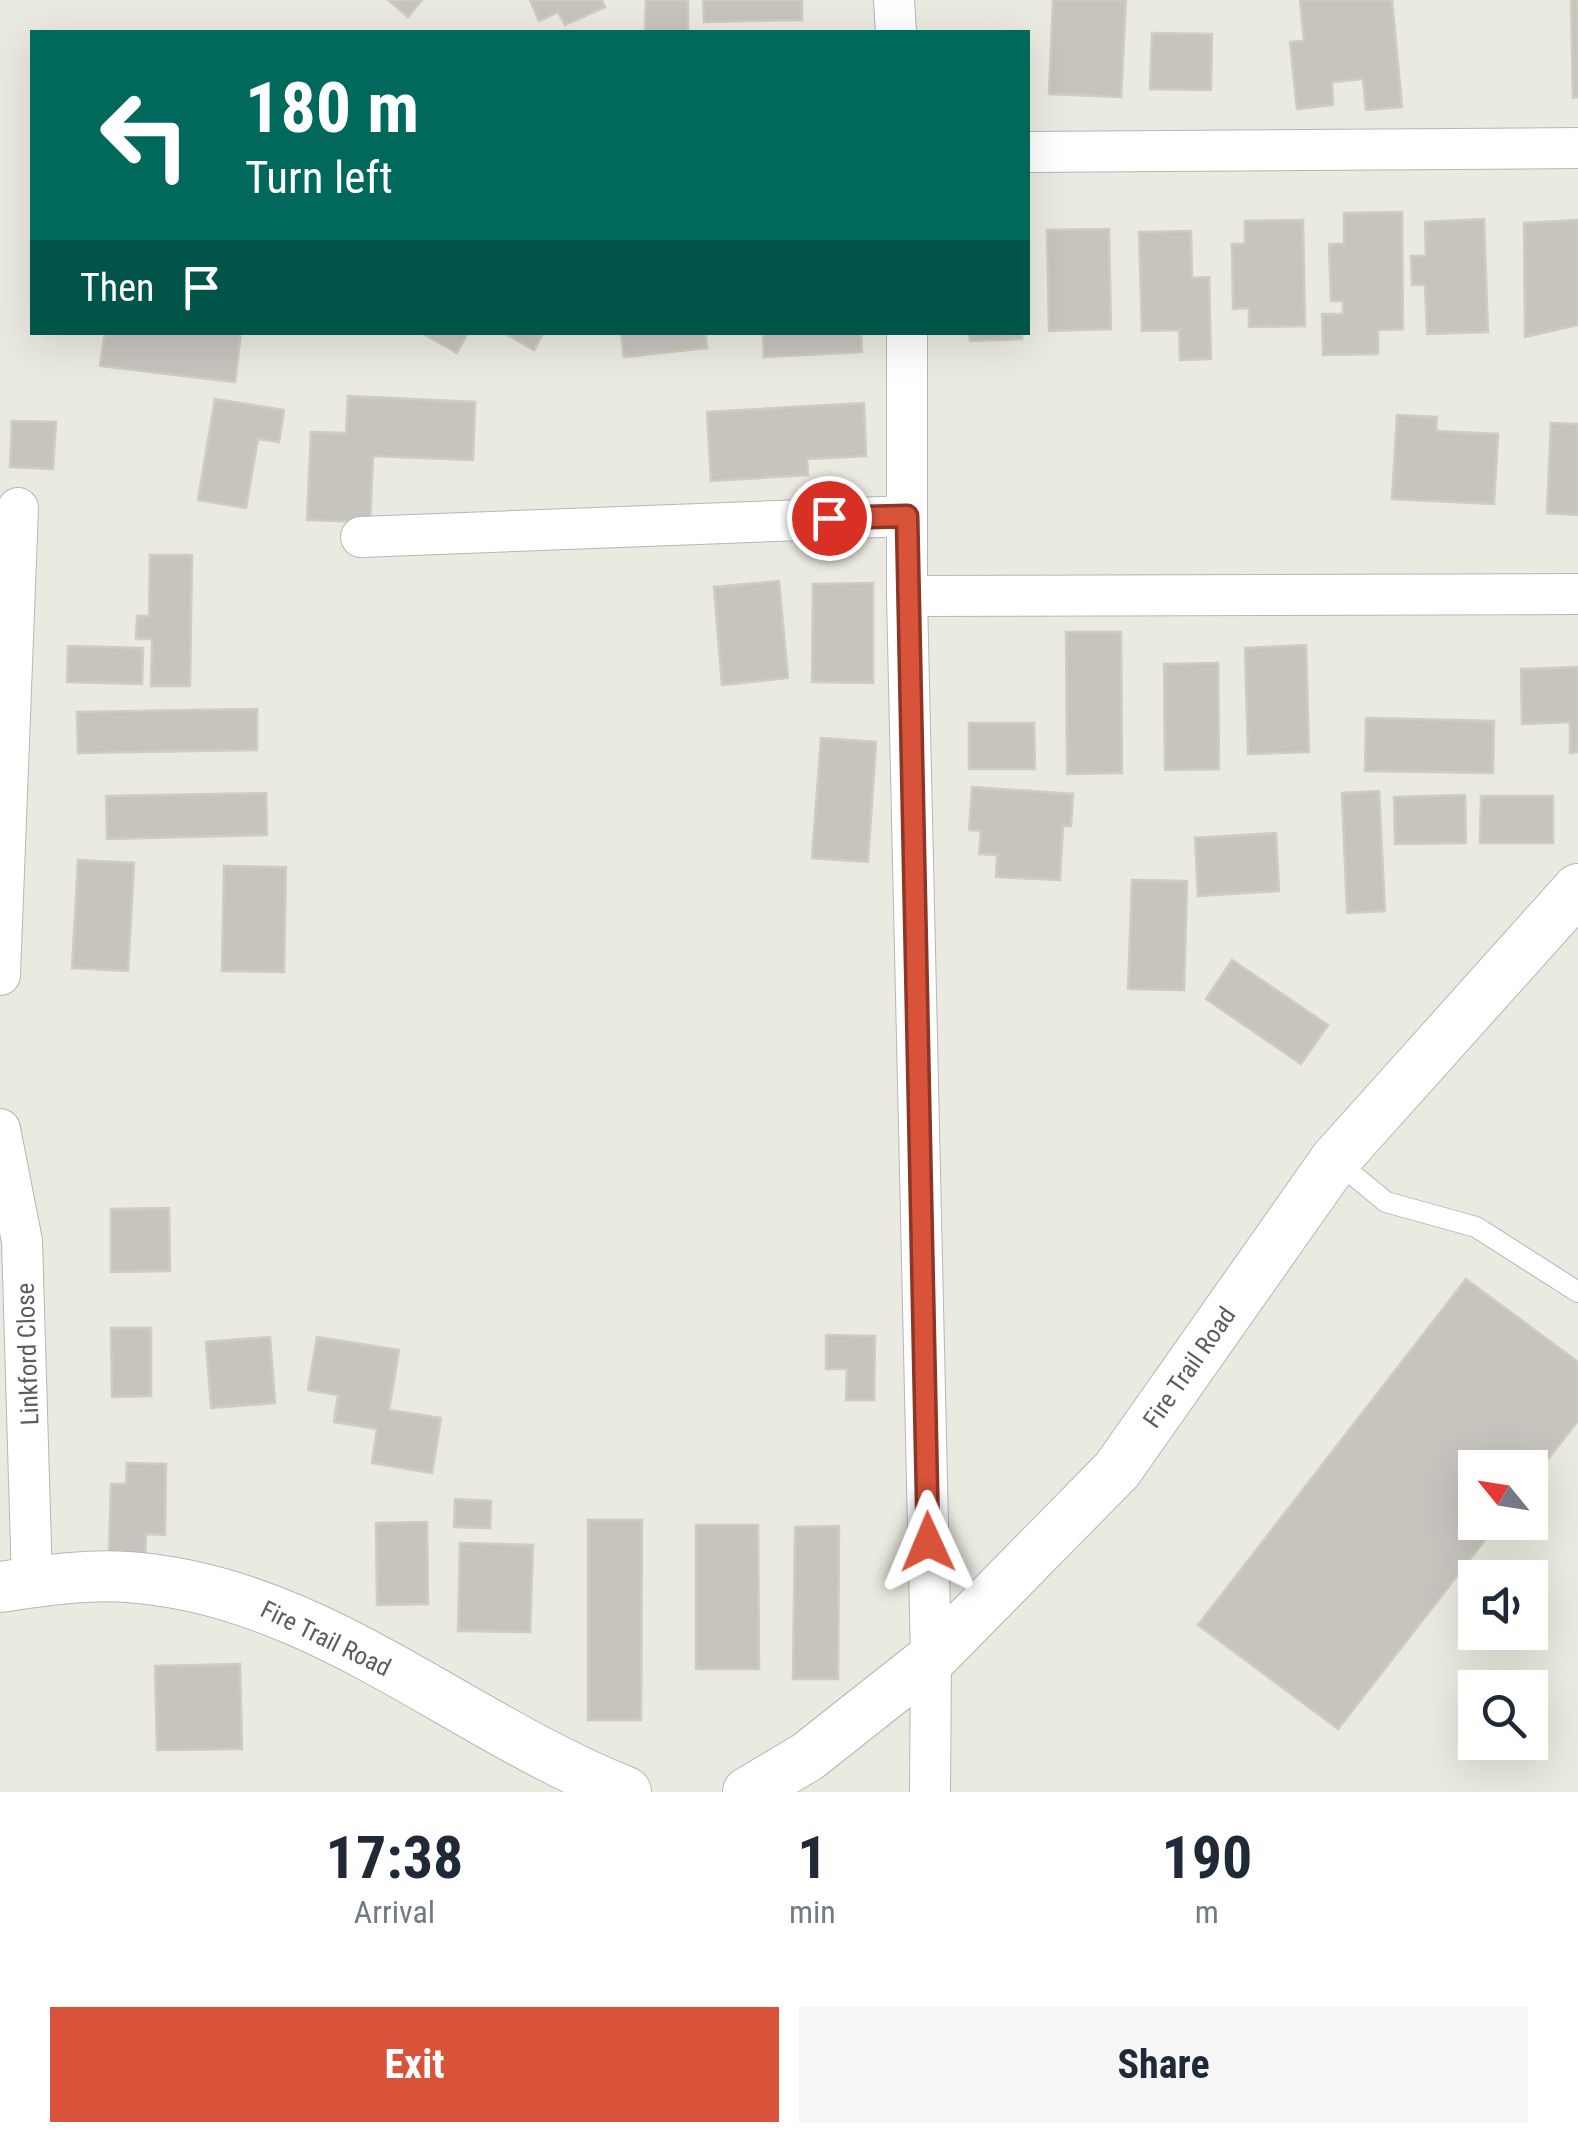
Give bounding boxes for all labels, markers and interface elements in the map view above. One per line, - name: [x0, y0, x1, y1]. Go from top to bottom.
- text: 180 m: [245, 67, 419, 149]
- icon: left: [80, 70, 210, 200]
- text: Turn left: [245, 151, 393, 204]
- icon: arrive: [174, 260, 229, 315]
- text: Then: [80, 266, 154, 310]
- pin: [787, 476, 872, 561]
- icon: arrive: [802, 491, 857, 546]
- street label: Linkford Close: [11, 1282, 44, 1426]
- street label: Fire Trail Road: [1137, 1301, 1242, 1433]
- north arrow: [1458, 1450, 1548, 1540]
- map controls: [1458, 1450, 1548, 1760]
- position arrow: [876, 1490, 980, 1594]
- button: sound: [1458, 1560, 1548, 1650]
- street label: Fire Trail Road: [256, 1595, 395, 1682]
- button: search: [1458, 1670, 1548, 1760]
- text: 17:38: [326, 1822, 463, 1893]
- text: 1: [797, 1822, 828, 1893]
- text: 190: [1161, 1822, 1252, 1893]
- text: Arrival: [354, 1893, 435, 1931]
- text: min: [789, 1893, 836, 1931]
- text: m: [1195, 1893, 1219, 1931]
- button: Exit: [50, 2007, 779, 2122]
- button: Share: [799, 2007, 1528, 2122]

